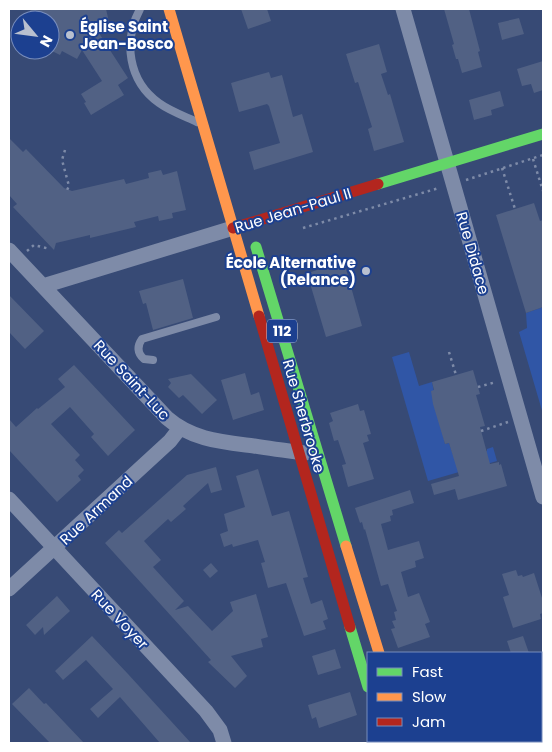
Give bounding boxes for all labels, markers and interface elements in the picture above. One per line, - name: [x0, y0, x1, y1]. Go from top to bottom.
- north arrow: [10, 10, 60, 60]
- place label: Église Saint Jean-Bosco: [80, 16, 174, 54]
- marker: Église Saint Jean-Bosco: [64, 29, 76, 41]
- text: N: [35, 32, 58, 51]
- street label: Rue Jean-Paul II: [232, 182, 354, 238]
- street label: Rue Didace: [451, 209, 495, 297]
- place label: École Alternative (Relance): [226, 252, 356, 290]
- marker: École Alternative (Relance): [360, 265, 372, 277]
- road number: 112: [267, 320, 297, 342]
- street label: Rue Saint-Luc: [89, 335, 175, 425]
- street label: Rue Sherbrooke: [278, 357, 330, 475]
- street label: Rue Armand: [55, 471, 137, 549]
- street label: Rue Voyer: [87, 584, 154, 654]
- legend: [367, 652, 542, 742]
- text: Fast: [412, 661, 443, 682]
- text: Slow: [412, 686, 447, 707]
- text: Jam: [412, 711, 446, 732]

